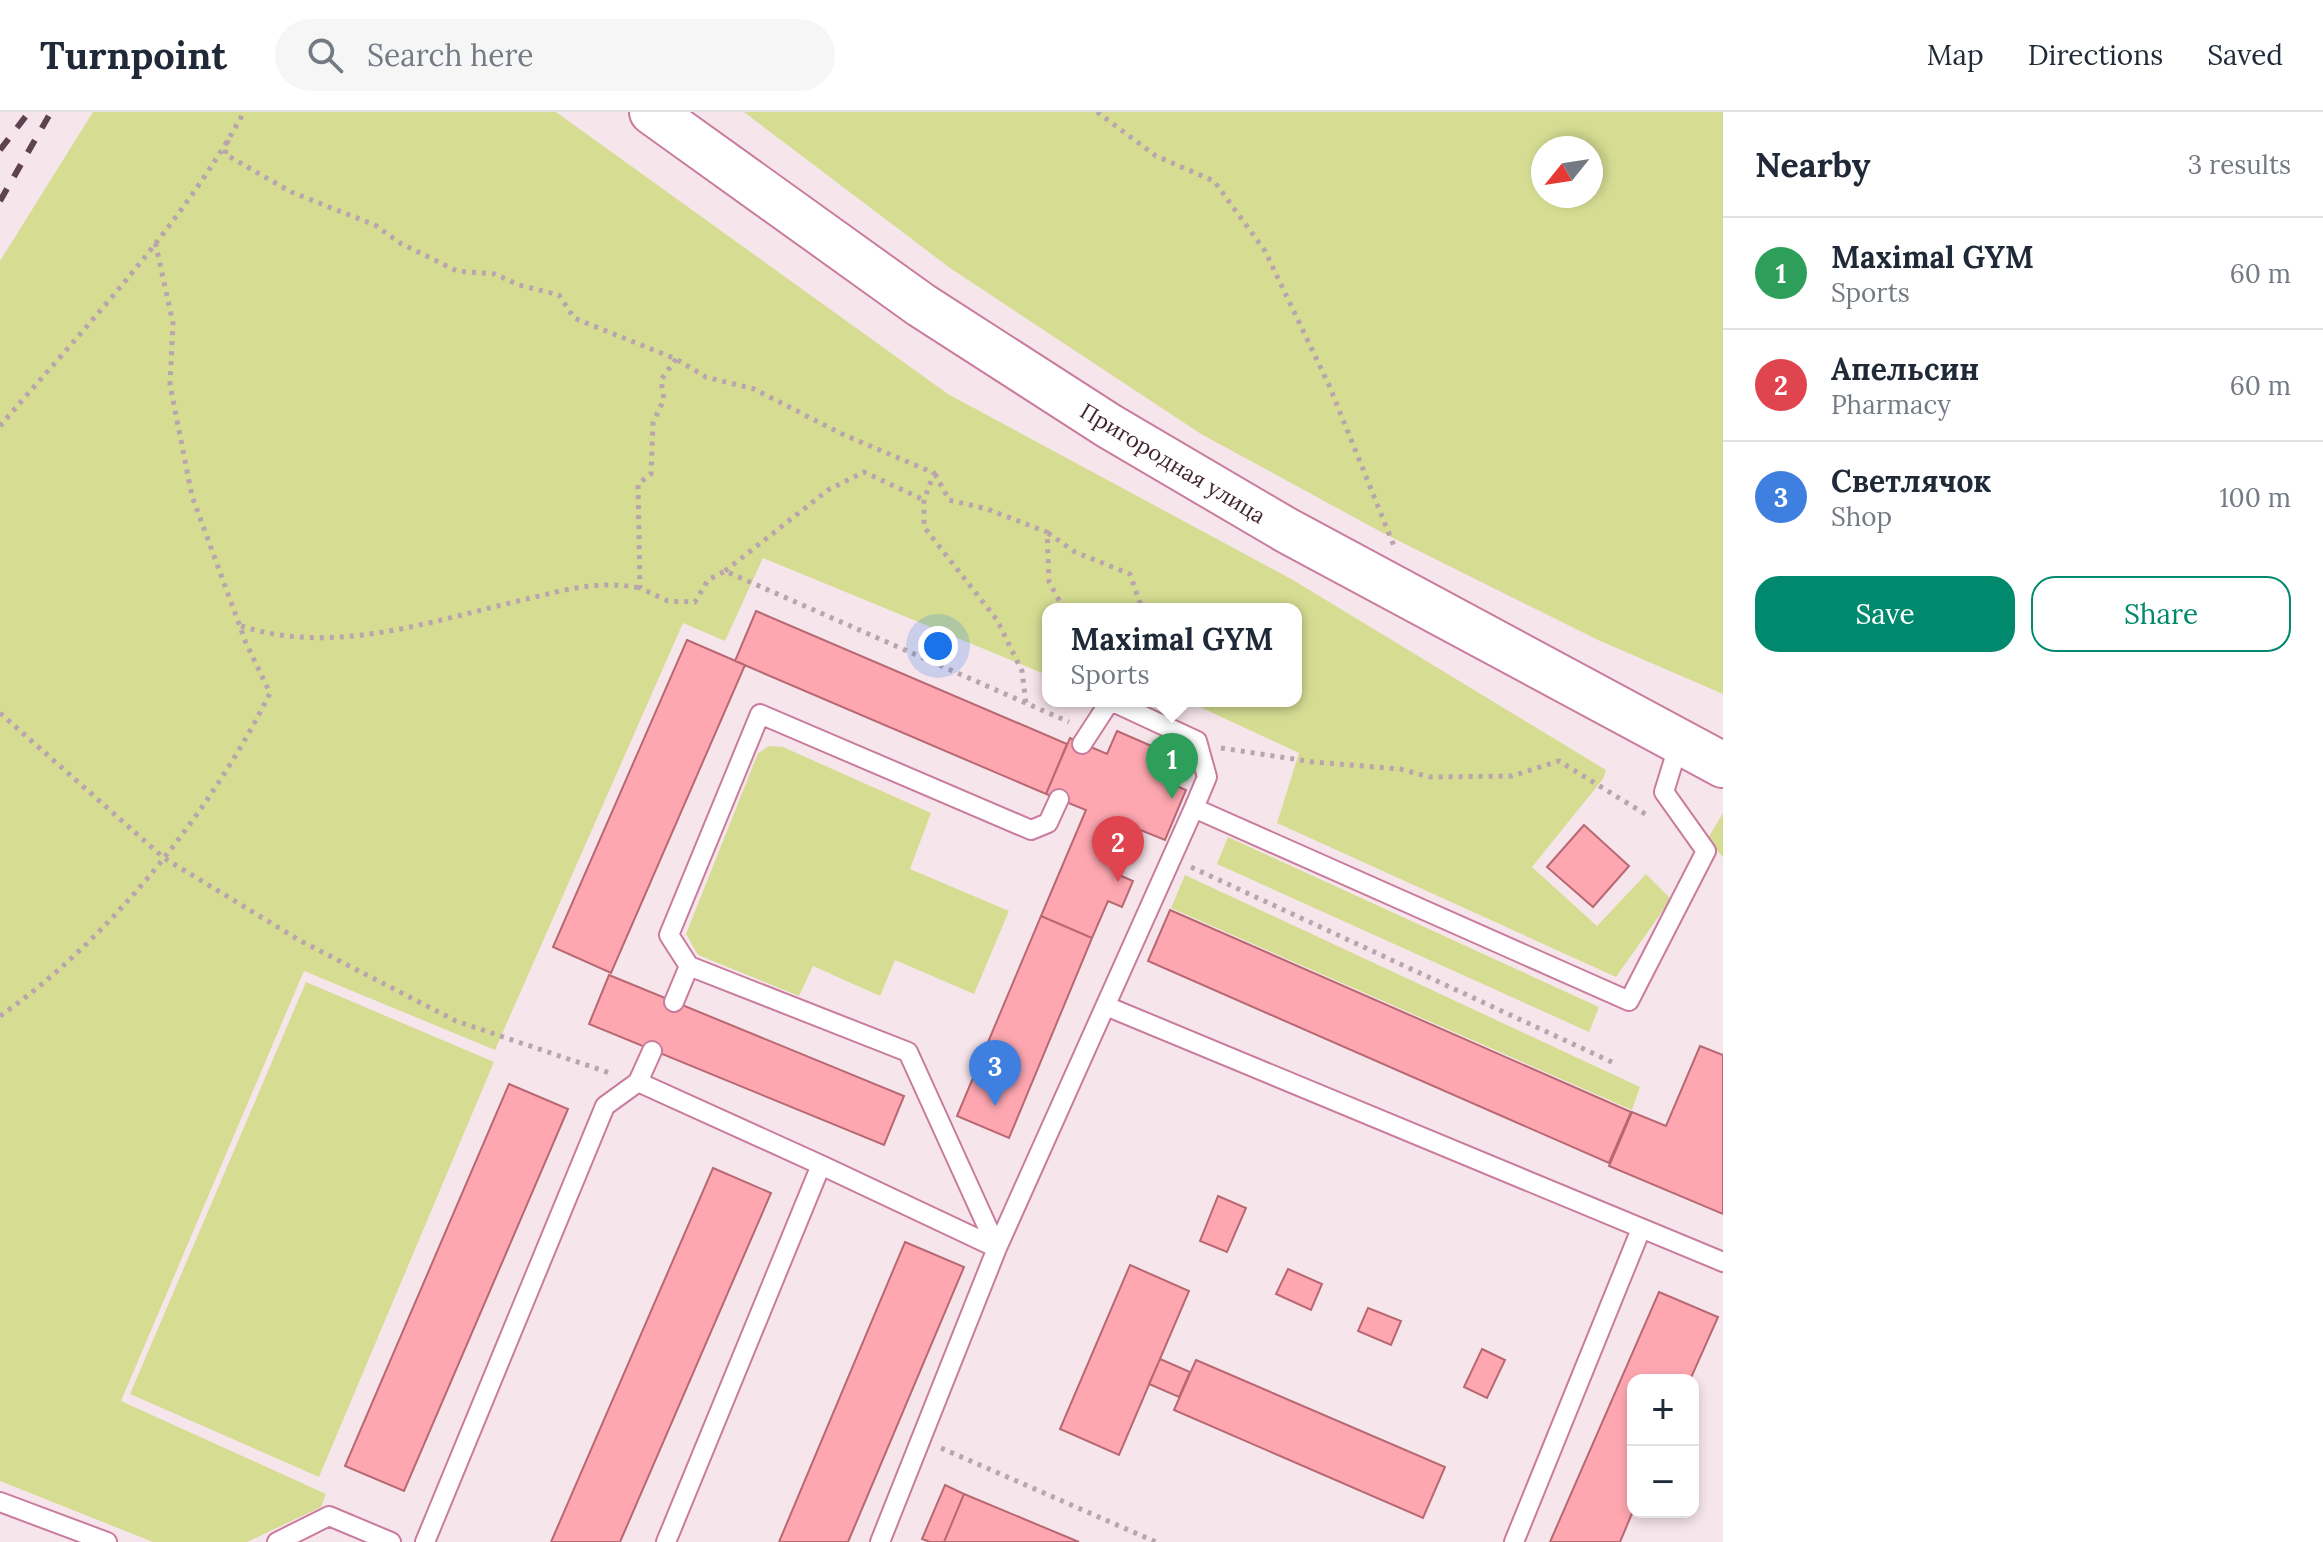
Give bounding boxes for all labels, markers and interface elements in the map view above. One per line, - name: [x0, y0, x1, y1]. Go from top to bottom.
- search box: [275, 19, 835, 91]
- text: Turnpoint: [40, 31, 227, 79]
- icon: search: [303, 33, 347, 77]
- text: Search here: [367, 36, 534, 74]
- text: Map: [1927, 37, 1984, 73]
- text: Directions: [2028, 37, 2163, 73]
- text: Saved: [2207, 37, 2283, 73]
- north arrow: [1531, 136, 1603, 208]
- text: Nearby: [1755, 143, 1871, 186]
- text: 3 results: [2188, 148, 2291, 181]
- text: Maximal GYM: [1831, 238, 2034, 276]
- text: 1: [1776, 257, 1786, 290]
- text: 60 m: [2230, 257, 2291, 290]
- text: Sports: [1831, 276, 1910, 309]
- text: Апельсин: [1831, 350, 1979, 388]
- text: 2: [1774, 369, 1788, 402]
- text: 60 m: [2230, 369, 2291, 402]
- text: Pharmacy: [1831, 388, 1951, 421]
- street label: Пригородная улица: [1075, 397, 1271, 529]
- text: Светлячок: [1831, 462, 1991, 500]
- text: 3: [1774, 481, 1788, 514]
- text: 100 m: [2219, 481, 2291, 514]
- text: Shop: [1831, 500, 1892, 533]
- button: Save: [1755, 576, 2015, 652]
- button: Share: [2031, 576, 2291, 652]
- popup: [1042, 603, 1302, 707]
- text: Maximal GYM: [1071, 620, 1273, 658]
- your location: [918, 626, 958, 666]
- text: Sports: [1071, 658, 1149, 691]
- pin: 1: [1146, 733, 1198, 799]
- pin: 2: [1092, 816, 1144, 882]
- pin: 3: [969, 1040, 1021, 1106]
- map controls: [1627, 1374, 1699, 1518]
- button: +: [1627, 1374, 1699, 1446]
- button: −: [1627, 1446, 1699, 1518]

